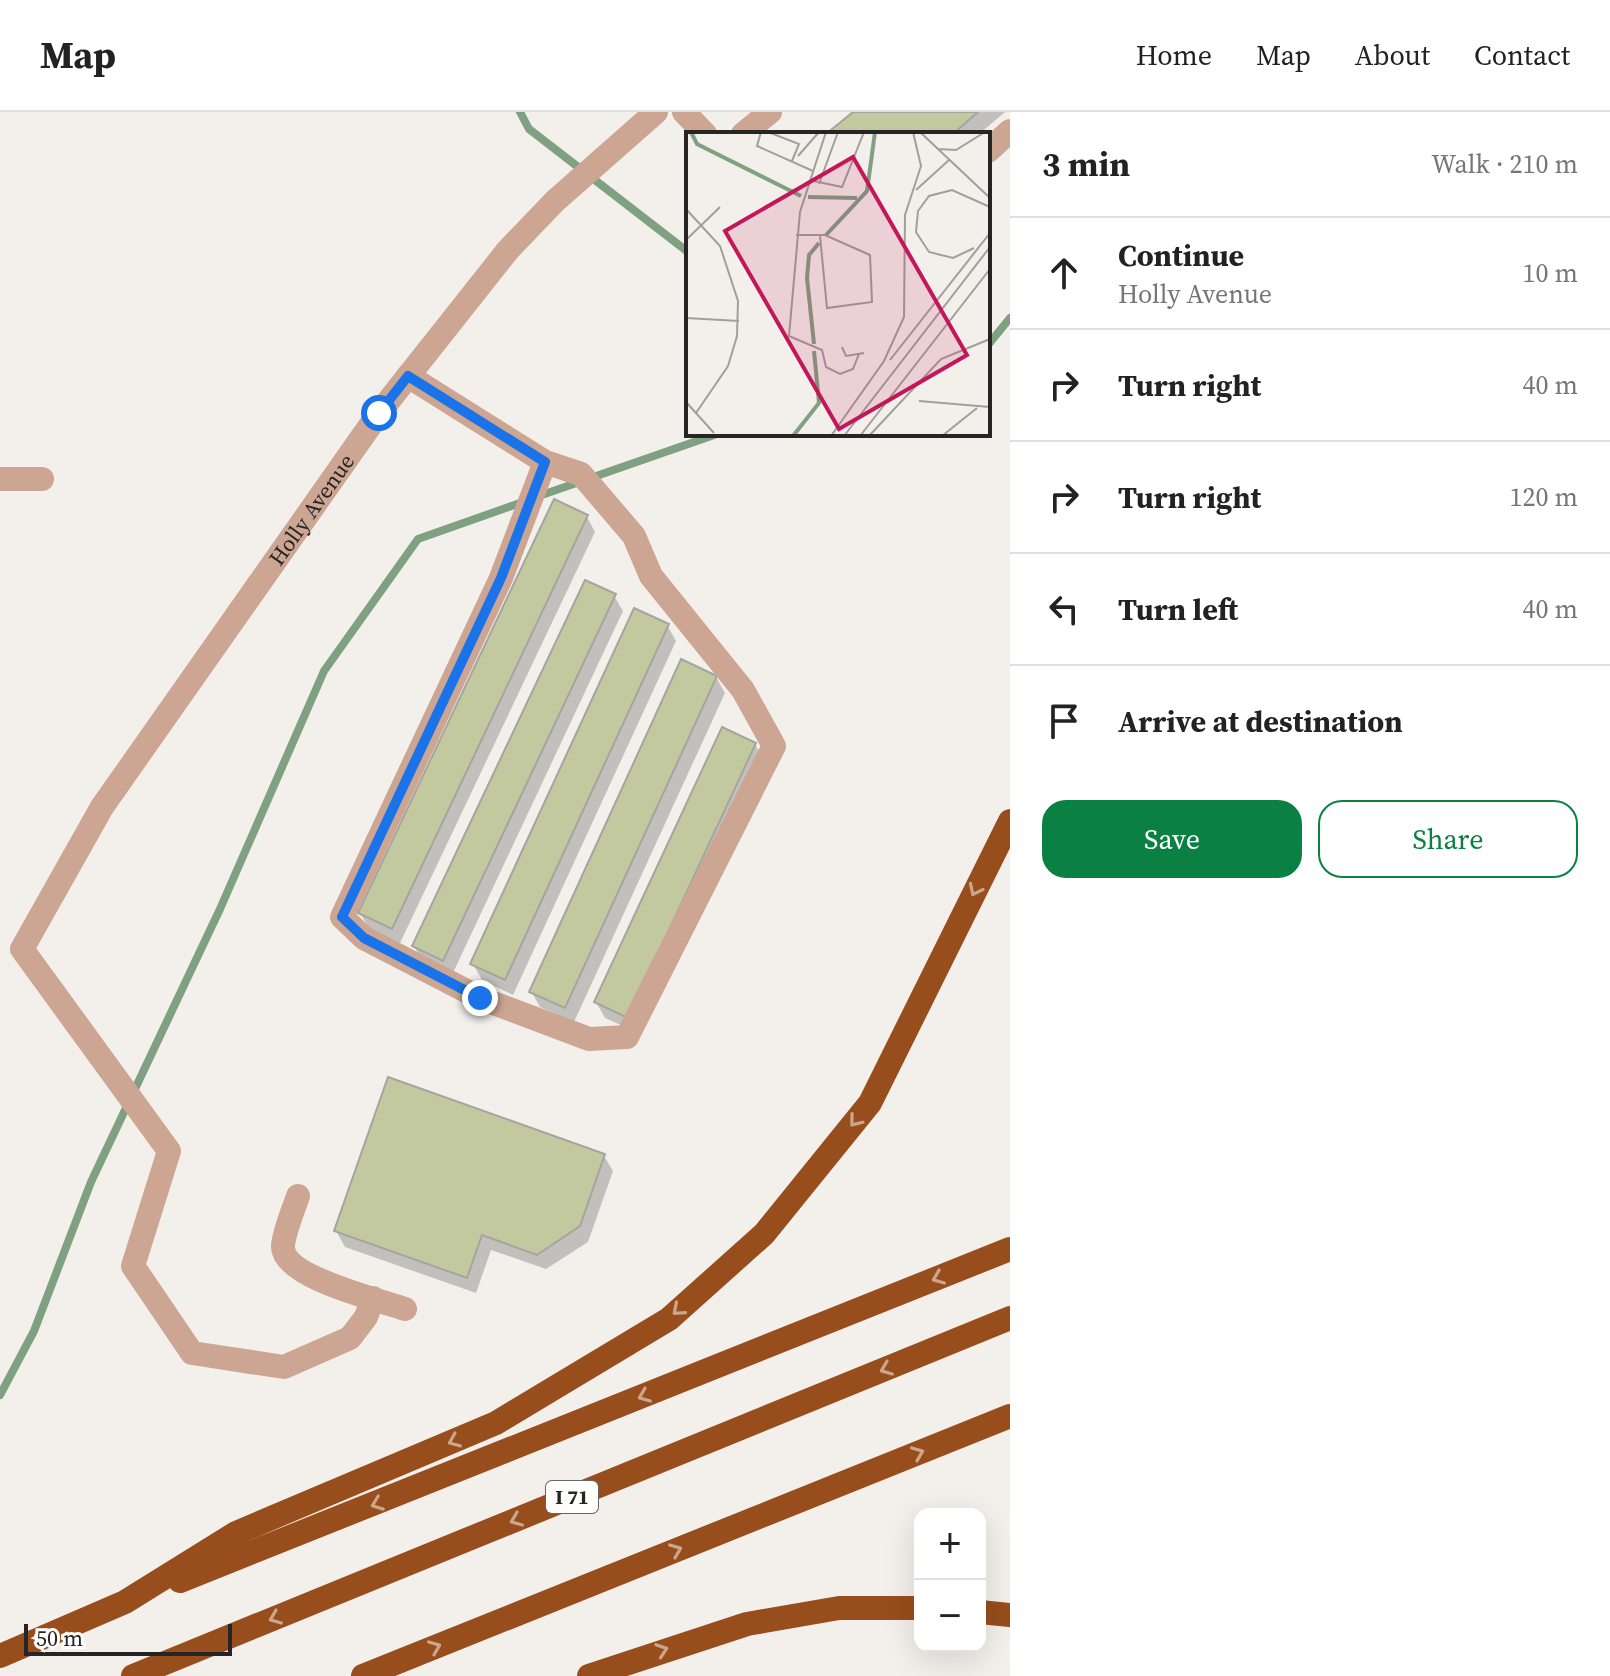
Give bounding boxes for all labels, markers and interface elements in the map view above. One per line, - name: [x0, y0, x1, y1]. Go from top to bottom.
- text: Map: [40, 29, 116, 81]
- text: Home: [1136, 36, 1212, 74]
- text: Map: [1256, 36, 1311, 74]
- text: About: [1355, 36, 1430, 74]
- text: Contact: [1474, 36, 1570, 74]
- inset map: [686, 132, 990, 436]
- text: 3 min: [1042, 141, 1130, 187]
- text: Walk · 210 m: [1431, 146, 1578, 182]
- text: Continue: [1118, 235, 1244, 276]
- icon: ahead: [1042, 251, 1086, 295]
- text: 10 m: [1523, 255, 1578, 291]
- text: Holly Avenue: [1118, 276, 1272, 312]
- icon: right: [1042, 363, 1086, 407]
- text: Turn right: [1118, 365, 1261, 406]
- text: 40 m: [1523, 367, 1578, 403]
- route start: [361, 395, 397, 431]
- street label: Holly Avenue: [261, 447, 361, 571]
- icon: right: [1042, 475, 1086, 519]
- text: Turn right: [1118, 477, 1261, 518]
- text: 120 m: [1510, 479, 1578, 515]
- icon: left: [1042, 587, 1086, 631]
- text: Turn left: [1118, 589, 1238, 630]
- text: 40 m: [1523, 591, 1578, 627]
- icon: arrive: [1042, 699, 1086, 743]
- text: Arrive at destination: [1118, 701, 1403, 742]
- button: Save: [1042, 800, 1302, 878]
- button: Share: [1318, 800, 1578, 878]
- one-way arrow: [970, 882, 985, 897]
- route end: [462, 980, 498, 1016]
- one-way arrow: [851, 1112, 865, 1127]
- one-way arrow: [932, 1269, 946, 1285]
- one-way arrow: [673, 1300, 688, 1315]
- one-way arrow: [880, 1359, 894, 1376]
- one-way arrow: [638, 1386, 652, 1403]
- one-way arrow: [448, 1431, 463, 1447]
- one-way arrow: [910, 1447, 924, 1463]
- road number: I 71: [546, 1481, 598, 1513]
- one-way arrow: [371, 1494, 385, 1510]
- map controls: [914, 1508, 986, 1652]
- button: +: [914, 1508, 986, 1580]
- one-way arrow: [509, 1510, 523, 1527]
- one-way arrow: [668, 1543, 682, 1560]
- button: −: [914, 1580, 986, 1652]
- one-way arrow: [269, 1608, 283, 1625]
- scale bar: [24, 1620, 232, 1656]
- text: 50 m: [36, 1623, 83, 1653]
- one-way arrow: [427, 1640, 441, 1657]
- one-way arrow: [655, 1644, 669, 1660]

